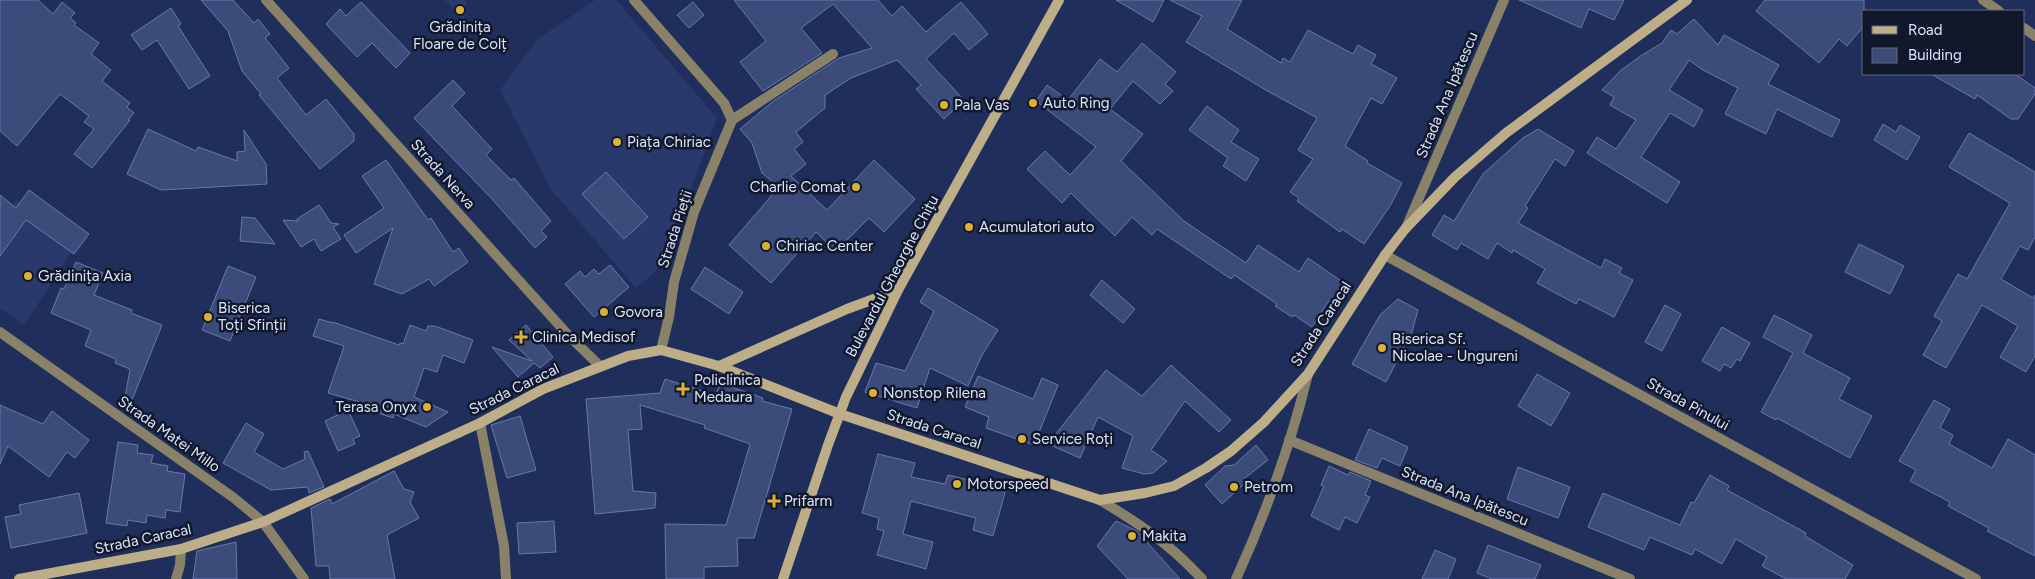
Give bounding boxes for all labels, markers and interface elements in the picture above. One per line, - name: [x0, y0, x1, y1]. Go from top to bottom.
- marker: Grădinița Floare de Colț: [454, 4, 466, 16]
- legend: [1862, 10, 2025, 75]
- place label: Grădinița Floare de Colț: [413, 18, 507, 53]
- text: Road: [1908, 21, 1943, 39]
- street label: Strada Ana Ipătescu: [1412, 29, 1482, 161]
- text: Building: [1908, 46, 1962, 64]
- place label: Auto Ring: [1043, 94, 1110, 112]
- place label: Pala Vas: [954, 96, 1009, 114]
- marker: Auto Ring: [1027, 97, 1039, 109]
- marker: Pala Vas: [938, 99, 950, 111]
- place label: Piața Chiriac: [627, 133, 711, 151]
- street label: Strada Nerva: [407, 135, 479, 213]
- marker: Piața Chiriac: [611, 136, 623, 148]
- place label: Charlie Comat: [750, 178, 846, 196]
- marker: Charlie Comat: [850, 181, 862, 193]
- street label: Strada Pieții: [654, 188, 696, 270]
- street label: Bulevardul Gheorghe Chițu: [842, 192, 942, 360]
- place label: Acumulatori auto: [979, 218, 1095, 236]
- marker: Acumulatori auto: [963, 221, 975, 233]
- place label: Chiriac Center: [776, 237, 873, 255]
- marker: Chiriac Center: [760, 240, 772, 252]
- place label: Grădinița Axia: [38, 267, 132, 285]
- marker: Grădinița Axia: [22, 270, 34, 282]
- street label: Strada Caracal: [1287, 278, 1355, 370]
- place label: Biserica Toți Sfinții: [218, 299, 286, 334]
- place label: Govora: [614, 303, 663, 321]
- marker: Govora: [598, 306, 610, 318]
- marker: Biserica Toți Sfinții: [202, 311, 214, 323]
- place label: Clinica Medisof: [532, 328, 636, 346]
- marker: Clinica Medisof: [514, 330, 528, 344]
- place label: Biserica Sf. Nicolae - Ungureni: [1392, 330, 1518, 365]
- marker: Biserica Sf. Nicolae - Ungureni: [1376, 342, 1388, 354]
- street label: Strada Caracal: [466, 359, 562, 419]
- place label: Policlinica Medaura: [694, 371, 761, 406]
- street label: Strada Pinului: [1643, 374, 1733, 434]
- marker: Policlinica Medaura: [676, 382, 690, 396]
- place label: Nonstop Rilena: [883, 384, 986, 402]
- marker: Nonstop Rilena: [867, 387, 879, 399]
- street label: Strada Matei Millo: [114, 392, 224, 476]
- place label: Terasa Onyx: [335, 398, 417, 416]
- marker: Terasa Onyx: [421, 401, 433, 413]
- street label: Strada Caracal: [885, 405, 983, 453]
- place label: Service Roți: [1032, 430, 1113, 448]
- marker: Service Roți: [1016, 433, 1028, 445]
- street label: Strada Ana Ipătescu: [1399, 462, 1531, 530]
- place label: Motorspeed: [967, 475, 1049, 493]
- marker: Motorspeed: [951, 478, 963, 490]
- place label: Petrom: [1244, 478, 1293, 496]
- marker: Petrom: [1228, 481, 1240, 493]
- place label: Prifarm: [784, 492, 832, 510]
- marker: Prifarm: [768, 495, 780, 507]
- street label: Strada Caracal: [93, 520, 193, 558]
- place label: Makita: [1142, 527, 1186, 545]
- marker: Makita: [1126, 530, 1138, 542]

